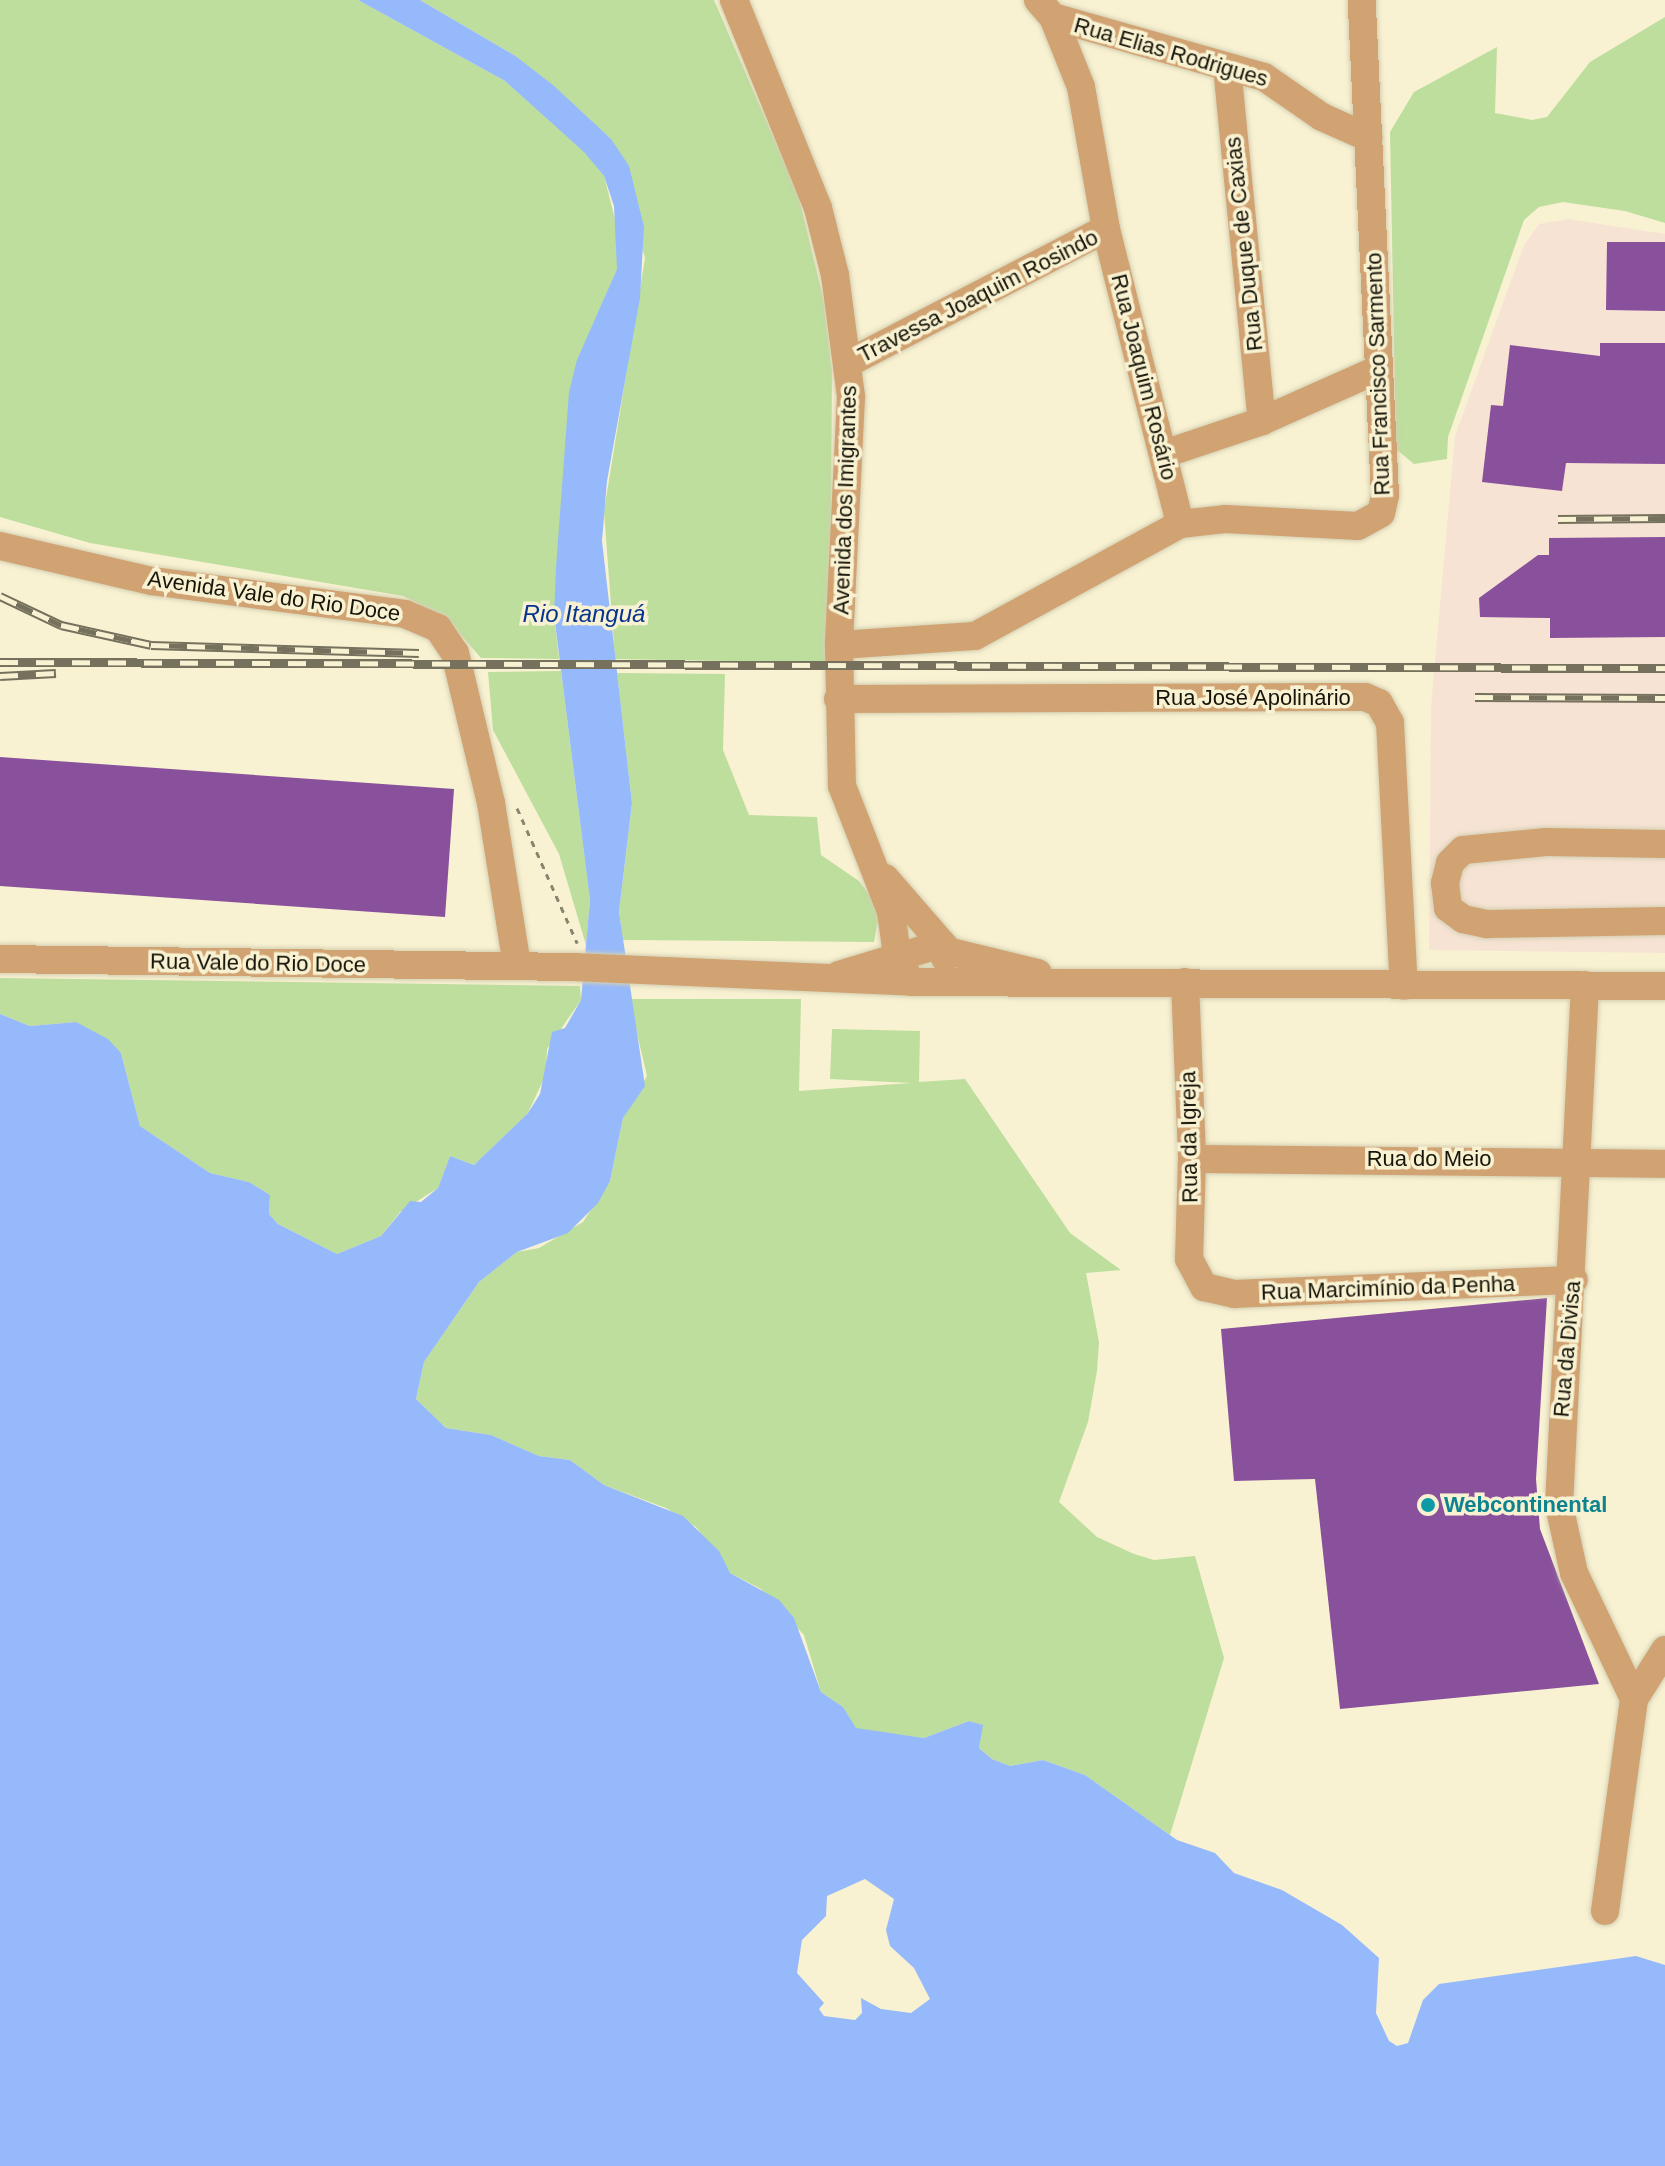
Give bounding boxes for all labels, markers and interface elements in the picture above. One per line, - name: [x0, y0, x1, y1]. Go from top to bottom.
- street label: Rua Elias Rodrigues: [1071, 12, 1271, 92]
- street label: Rua Duque de Caxias: [1220, 136, 1268, 352]
- street label: Travessa Joaquim Rosindo: [854, 224, 1102, 368]
- street label: Rua Francisco Sarmento: [1361, 252, 1395, 496]
- street label: Rua Joaquim Rosário: [1106, 271, 1182, 483]
- street label: Avenida dos Imigrantes: [828, 385, 862, 615]
- street label: Avenida Vale do Rio Doce: [146, 565, 402, 627]
- water label: Rio Itanguá: [523, 600, 645, 628]
- street label: Rua José Apolinário: [1155, 685, 1351, 711]
- street label: Rua Vale do Rio Doce: [150, 948, 366, 978]
- street label: Rua da Igreja: [1175, 1071, 1203, 1203]
- street label: Rua do Meio: [1367, 1146, 1491, 1172]
- street label: Rua Marcimínio da Penha: [1260, 1270, 1516, 1306]
- street label: Rua da Divisa: [1548, 1280, 1586, 1418]
- place label: Webcontinental: [1444, 1492, 1607, 1518]
- marker: Webcontinental: [1419, 1496, 1437, 1514]

